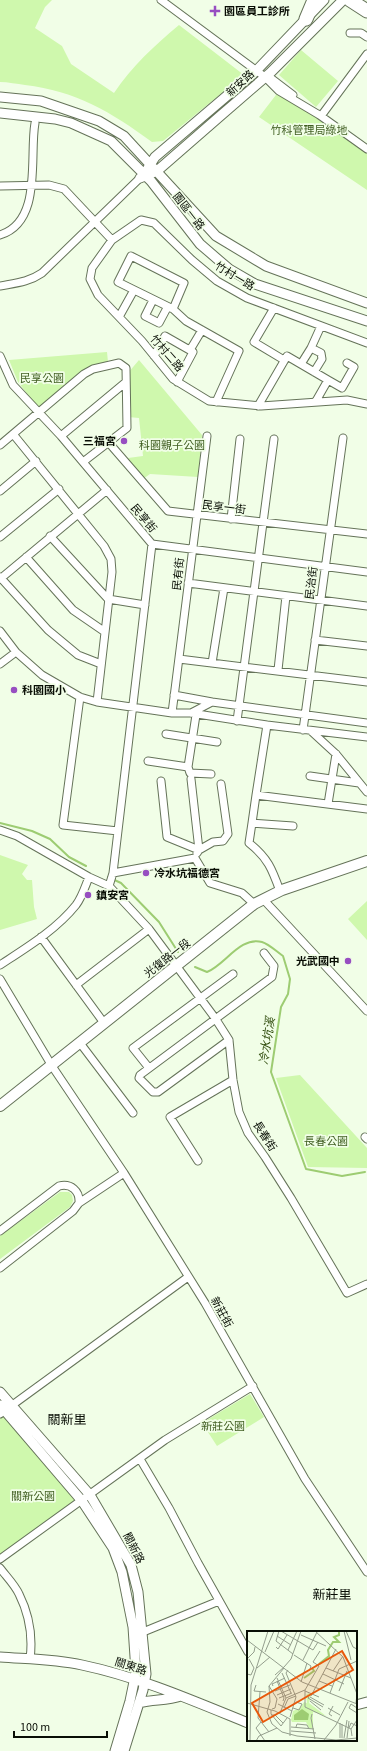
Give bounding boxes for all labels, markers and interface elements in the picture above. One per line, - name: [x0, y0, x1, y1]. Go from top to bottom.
- place label: 園區員工診所: [224, 4, 290, 19]
- marker: 園區員工診所: [209, 5, 221, 17]
- street label: 新安路: [223, 67, 258, 100]
- park label: 竹科管理局綠地: [271, 123, 348, 138]
- street label: 園區一路: [169, 189, 208, 233]
- street label: 竹村一路: [212, 259, 257, 294]
- street label: 竹村二路: [147, 332, 187, 375]
- park label: 民享公園: [20, 371, 64, 386]
- place label: 三福宮: [83, 434, 116, 449]
- marker: 三福宮: [119, 436, 129, 446]
- park label: 科園親子公園: [139, 438, 205, 453]
- street label: 民享一街: [201, 497, 247, 518]
- street label: 民享街: [127, 501, 160, 536]
- street label: 民有街: [169, 557, 188, 591]
- street label: 民治街: [302, 566, 321, 600]
- place label: 科園國小: [22, 683, 66, 698]
- marker: 科園國小: [9, 685, 19, 695]
- place label: 冷水坑福德宮: [154, 866, 220, 881]
- marker: 冷水坑福德宮: [141, 868, 151, 878]
- place label: 鎮安宮: [96, 888, 129, 903]
- marker: 鎮安宮: [83, 890, 93, 900]
- street label: 光復路一段: [141, 936, 194, 981]
- place label: 光武國中: [296, 954, 340, 969]
- marker: 光武國中: [343, 956, 353, 966]
- water label: 冷水坑溪: [255, 1014, 280, 1066]
- street label: 長春街: [249, 1118, 280, 1154]
- park label: 長春公園: [304, 1134, 348, 1149]
- street label: 新莊街: [207, 1294, 236, 1330]
- district label: 關新里: [47, 1411, 87, 1429]
- park label: 新莊公園: [201, 1419, 245, 1434]
- park label: 關新公園: [11, 1489, 55, 1504]
- street label: 關新路: [119, 1530, 148, 1566]
- district label: 新莊里: [312, 1586, 352, 1604]
- inset map: [247, 1631, 357, 1741]
- street label: 關東路: [113, 1654, 149, 1679]
- scale bar: [14, 1713, 107, 1739]
- text: 100 m: [20, 1719, 50, 1736]

